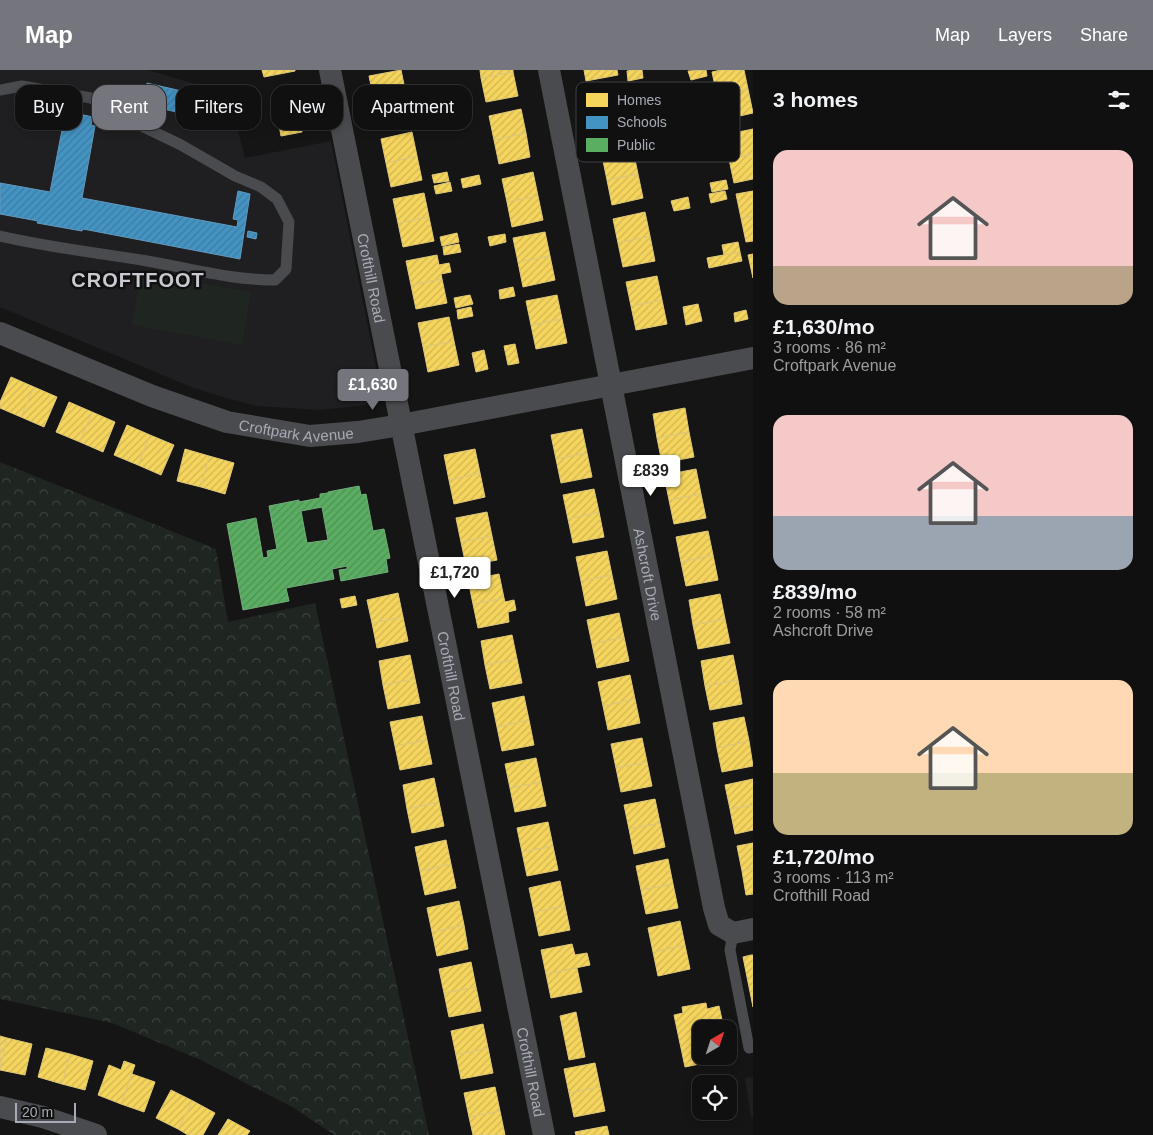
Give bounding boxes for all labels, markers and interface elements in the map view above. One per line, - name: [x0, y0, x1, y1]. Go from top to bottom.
- text: Map: [25, 21, 73, 48]
- text: Map: [935, 25, 970, 45]
- text: Layers: [998, 25, 1052, 45]
- text: Share: [1080, 25, 1128, 45]
- legend: [576, 82, 740, 162]
- chip: Buy: [15, 85, 82, 130]
- chip: Rent: [92, 85, 166, 130]
- chip: Filters: [176, 85, 261, 130]
- chip: New: [271, 85, 343, 130]
- chip: Apartment: [353, 85, 472, 130]
- icon: filters: [1105, 86, 1133, 114]
- text: 3 homes: [773, 88, 858, 111]
- text: Homes: [617, 92, 661, 108]
- text: Schools: [617, 114, 667, 130]
- text: Public: [617, 137, 655, 153]
- icon: home: [908, 183, 998, 273]
- street label: Crofthill Road: [354, 232, 389, 324]
- district label: CROFTFOOT: [71, 269, 205, 291]
- text: £1,630/mo: [773, 315, 875, 338]
- text: 3 rooms · 86 m²: [773, 339, 886, 356]
- text: Croftpark Avenue: [773, 357, 896, 374]
- pin: £1,630: [332, 368, 414, 411]
- text: £1,630: [349, 376, 397, 393]
- street label: Croftpark Avenue: [238, 416, 354, 445]
- icon: home: [908, 448, 998, 538]
- pin: £839: [621, 454, 681, 497]
- text: £839: [633, 462, 669, 479]
- street label: Ashcroft Drive: [631, 526, 666, 622]
- pin: £1,720: [414, 556, 496, 599]
- text: £1,720: [431, 564, 479, 581]
- text: £839/mo: [773, 580, 857, 603]
- text: 2 rooms · 58 m²: [773, 604, 886, 621]
- text: Ashcroft Drive: [773, 622, 873, 639]
- street label: Crofthill Road: [434, 630, 469, 722]
- icon: home: [908, 713, 998, 803]
- text: £1,720/mo: [773, 845, 875, 868]
- text: 3 rooms · 113 m²: [773, 869, 894, 886]
- text: Crofthill Road: [773, 887, 870, 904]
- north arrow: [692, 1020, 738, 1065]
- map controls: [692, 1020, 737, 1120]
- street label: Crofthill Road: [514, 1026, 549, 1118]
- button: locate: [692, 1075, 737, 1120]
- scale bar: [15, 1100, 76, 1123]
- text: 20 m: [22, 1104, 53, 1120]

